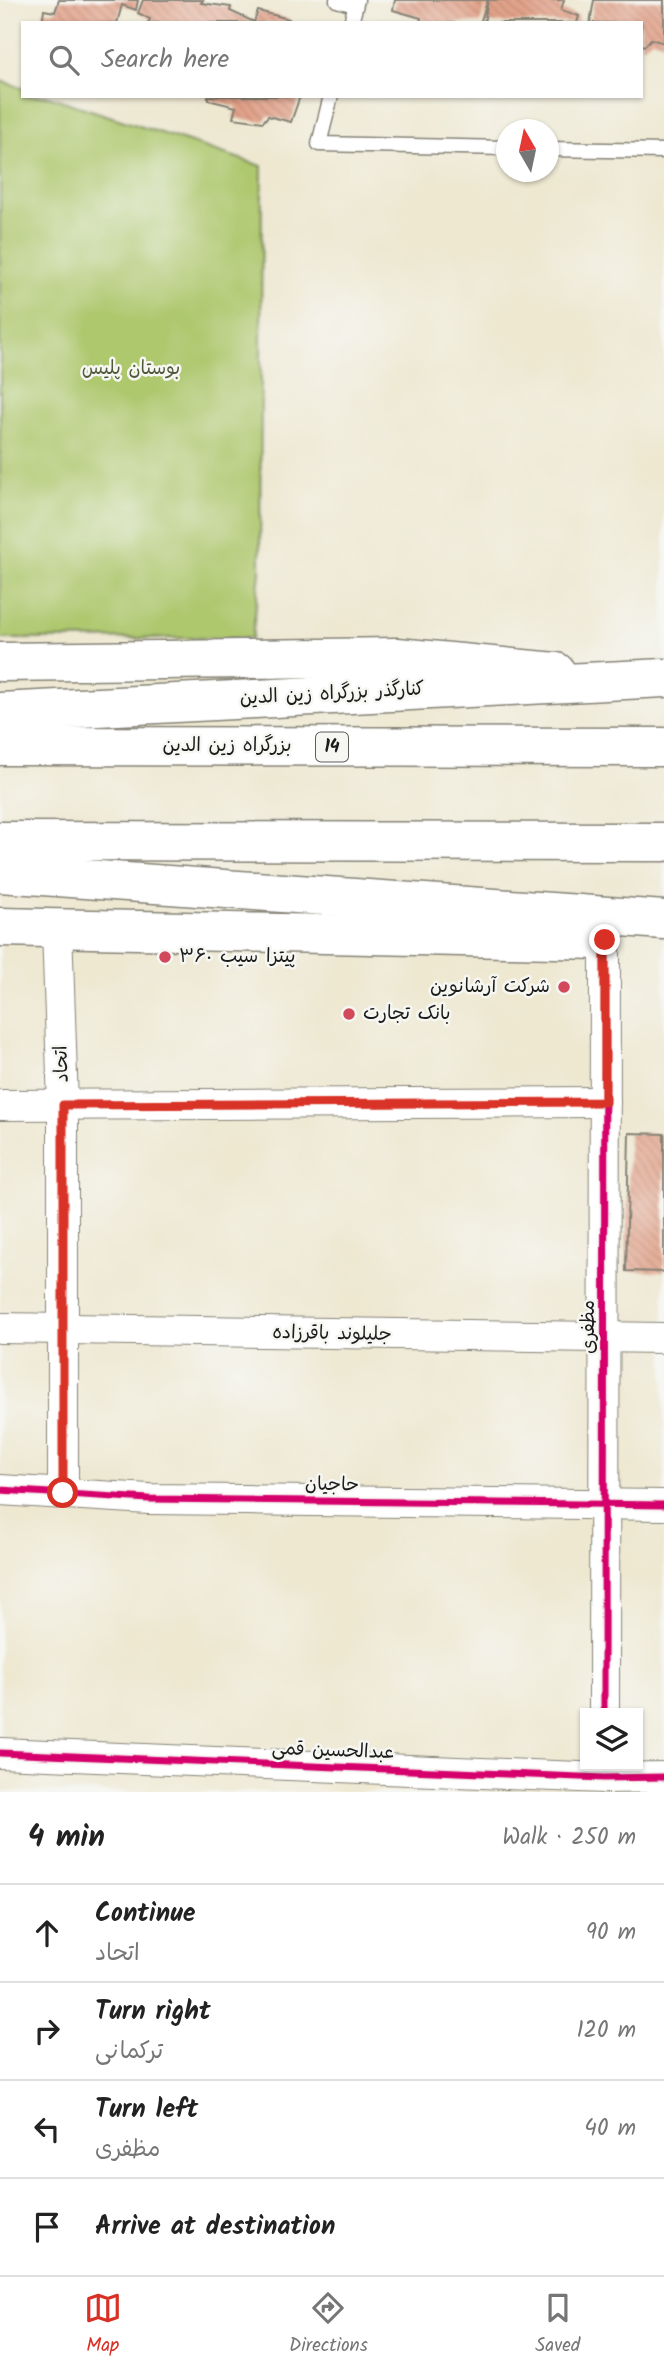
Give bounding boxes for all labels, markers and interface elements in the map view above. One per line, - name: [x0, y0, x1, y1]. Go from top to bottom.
- search box: [21, 21, 643, 98]
- text: Search here: [101, 39, 229, 81]
- icon: search: [45, 41, 83, 79]
- north arrow: [496, 119, 559, 182]
- park label: بوستان پلیس: [82, 354, 180, 384]
- street label: کنارگذر بزرگراه زین الدین: [239, 674, 425, 714]
- street label: بزرگراه زین الدین: [163, 731, 291, 761]
- road number: 14: [316, 732, 348, 762]
- route end: [589, 924, 620, 955]
- place label: پیتزا سیب ۳۶۰: [179, 942, 295, 972]
- marker: پیتزا سیب ۳۶۰: [157, 949, 173, 965]
- place label: شرکت آرشانوین: [430, 972, 550, 1002]
- marker: شرکت آرشانوین: [556, 979, 572, 995]
- place label: بانک تجارت: [363, 999, 451, 1029]
- marker: بانک تجارت: [341, 1006, 357, 1022]
- street label: اتحاد: [46, 1045, 78, 1083]
- street label: مظفری: [574, 1300, 604, 1354]
- street label: جلیلوند باقرزاده: [272, 1318, 392, 1350]
- street label: حاجیان: [305, 1470, 359, 1500]
- route start: [47, 1477, 78, 1508]
- map controls: [580, 1708, 643, 1771]
- button: layers: [580, 1708, 643, 1771]
- street label: عبدالحسین قمی: [271, 1734, 395, 1768]
- text: 4 min: [28, 1814, 105, 1862]
- text: Walk · 250 m: [502, 1820, 636, 1856]
- text: Continue: [95, 1893, 196, 1935]
- icon: ahead: [28, 1914, 66, 1952]
- text: 90 m: [586, 1915, 636, 1951]
- text: اتحاد: [95, 1936, 140, 1972]
- text: Turn right: [95, 1991, 211, 2033]
- icon: right: [28, 2012, 66, 2050]
- text: 120 m: [576, 2013, 636, 2049]
- text: ترکمانی: [95, 2034, 163, 2070]
- text: Turn left: [95, 2089, 198, 2131]
- icon: left: [28, 2110, 66, 2148]
- text: 40 m: [584, 2111, 636, 2147]
- text: مظفری: [95, 2132, 160, 2168]
- text: Arrive at destination: [95, 2206, 335, 2248]
- icon: arrive: [28, 2208, 66, 2246]
- tab: Map: [84, 2289, 122, 2361]
- tab: Directions: [289, 2289, 368, 2361]
- tab: Saved: [535, 2289, 580, 2361]

